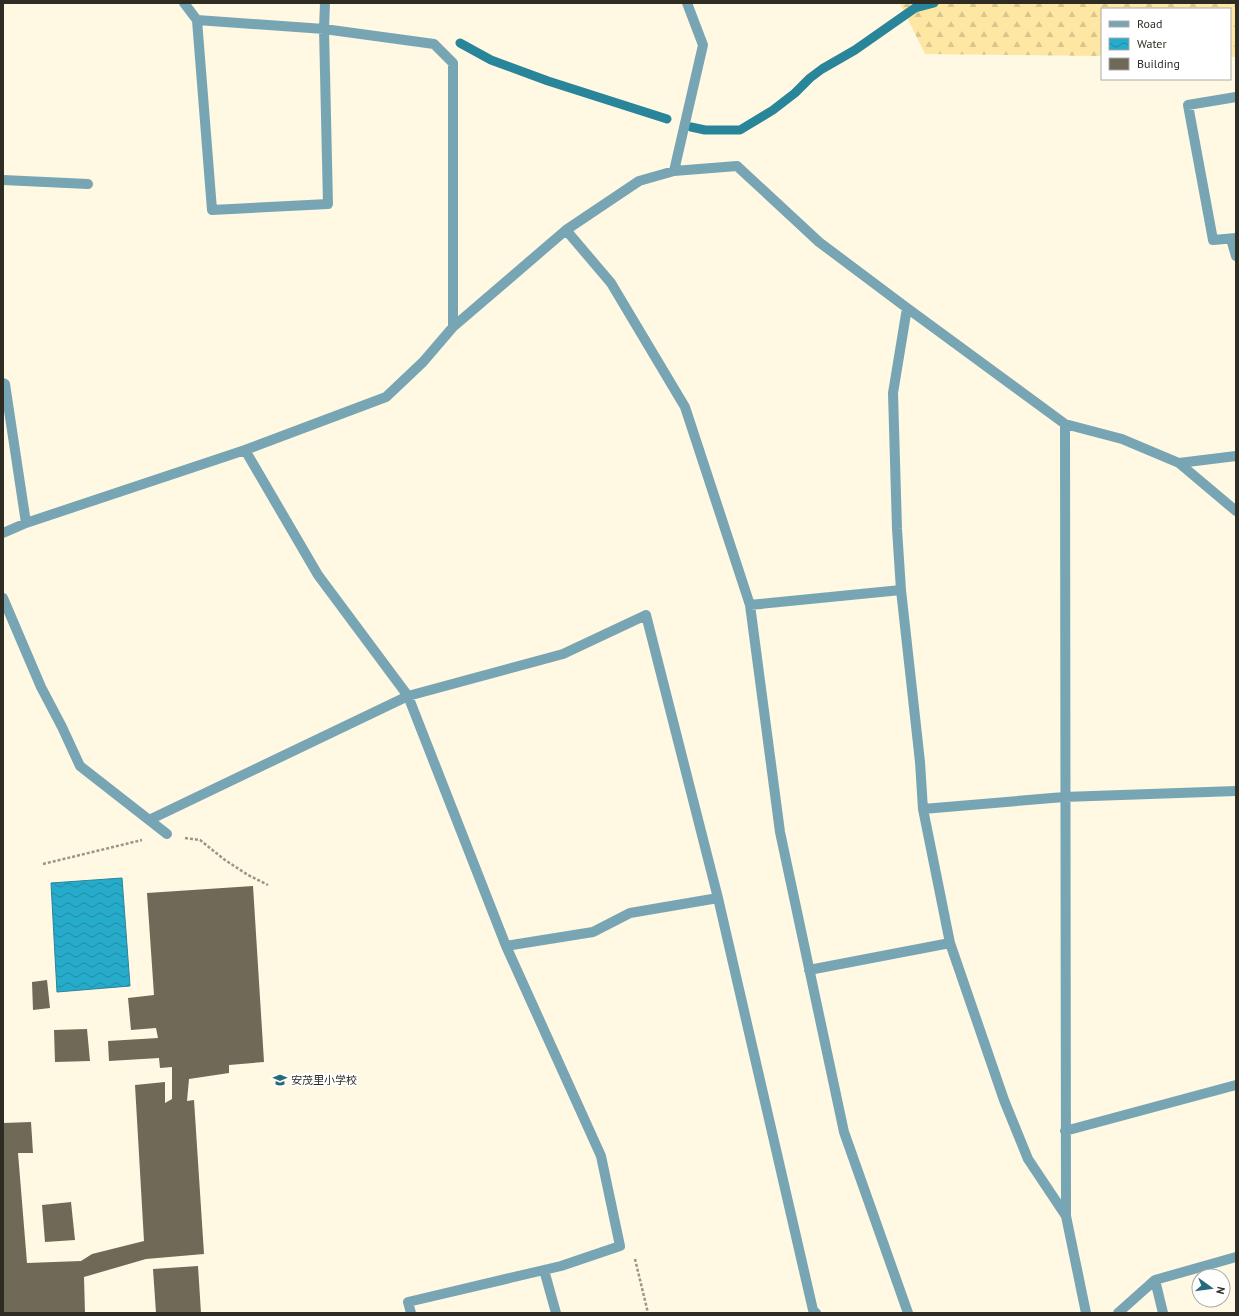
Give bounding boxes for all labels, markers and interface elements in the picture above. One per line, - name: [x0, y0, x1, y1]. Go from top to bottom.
- legend: [1101, 8, 1231, 80]
- text: Road: [1137, 16, 1162, 31]
- text: Water: [1137, 36, 1167, 51]
- text: Building: [1137, 56, 1180, 71]
- school or university icon: 安茂里小学校: [272, 1072, 288, 1088]
- place label: 安茂里小学校: [291, 1073, 357, 1087]
- north arrow: [1191, 1268, 1231, 1308]
- text: N: [1213, 1285, 1228, 1296]

